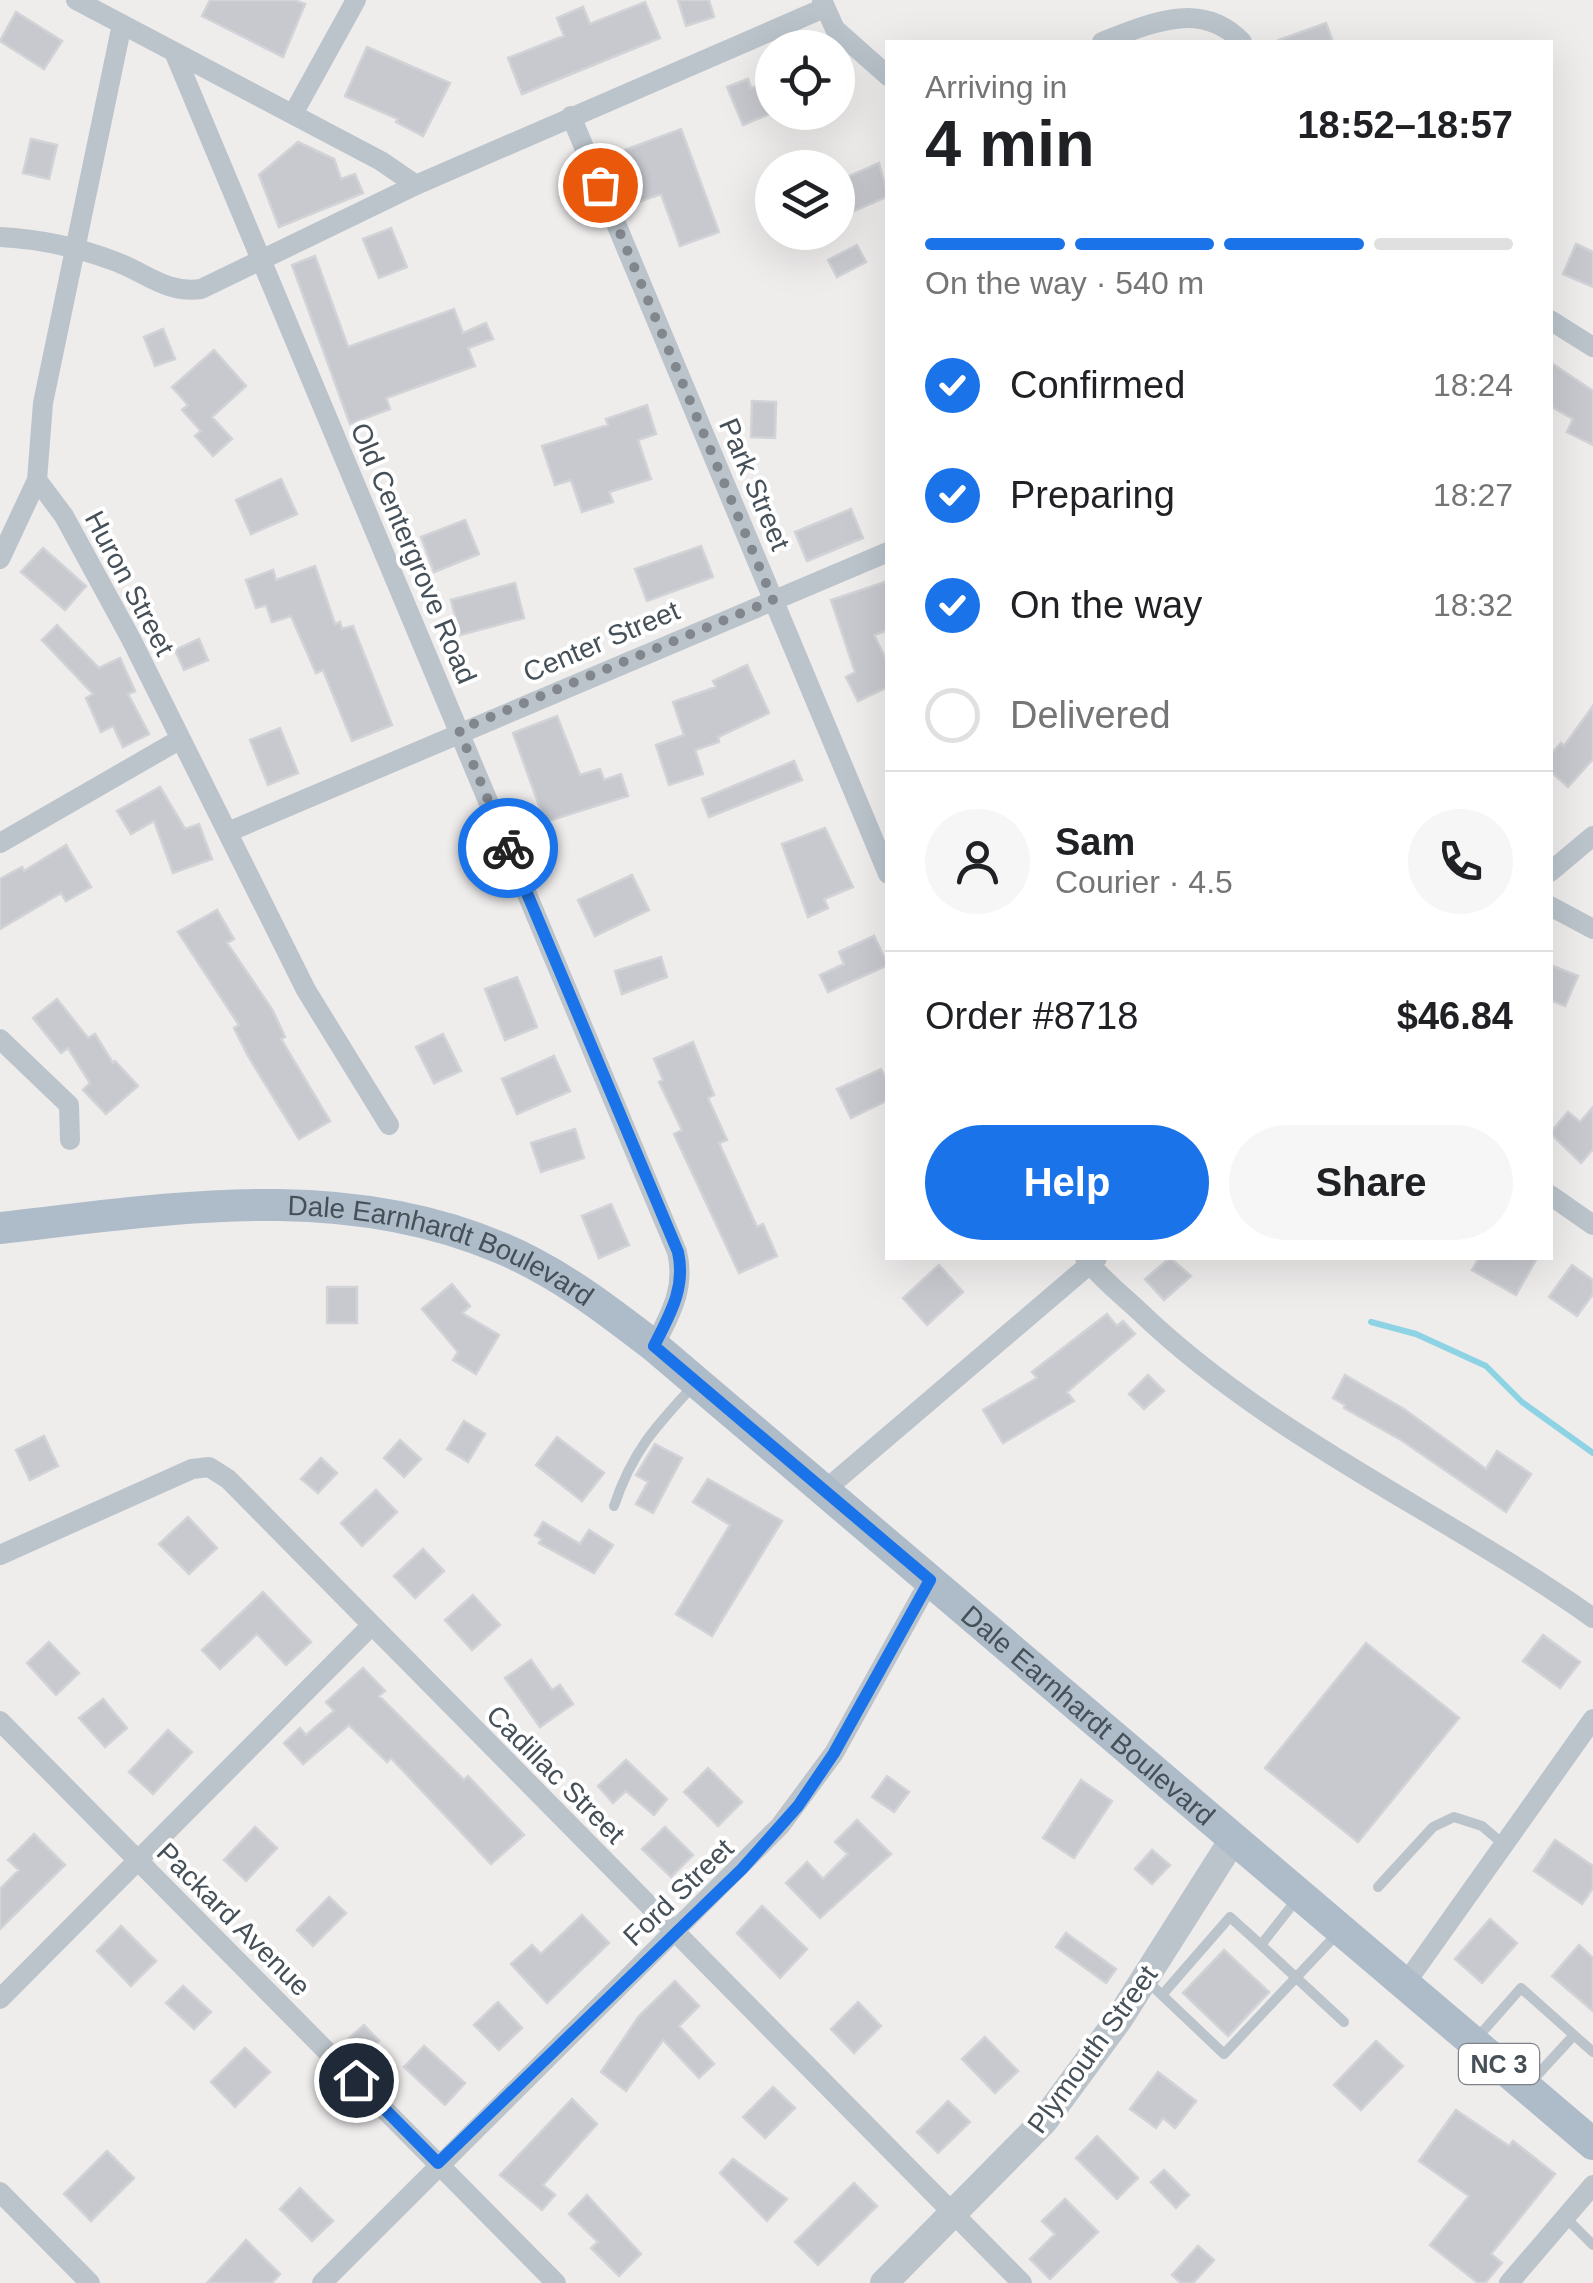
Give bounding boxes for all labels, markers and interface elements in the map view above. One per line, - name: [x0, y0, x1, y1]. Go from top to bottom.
- map controls: [755, 30, 855, 250]
- button: locate: [755, 30, 855, 130]
- text: Arriving in: [925, 69, 1067, 105]
- text: 18:52–18:57: [1297, 104, 1513, 146]
- text: 4 min: [925, 107, 1095, 180]
- pin: [558, 143, 643, 228]
- button: layers: [755, 150, 855, 250]
- icon: bag: [573, 158, 628, 213]
- text: On the way · 540 m: [925, 265, 1204, 301]
- icon: check: [925, 358, 980, 413]
- text: Confirmed: [1010, 364, 1185, 406]
- text: 18:24: [1433, 367, 1513, 403]
- street label: Park Street: [713, 414, 796, 555]
- street label: Old Centergrove Road: [345, 418, 483, 688]
- icon: check: [925, 468, 980, 523]
- text: Preparing: [1010, 474, 1175, 516]
- text: 18:27: [1433, 477, 1513, 513]
- street label: Huron Street: [79, 506, 181, 661]
- icon: check: [925, 578, 980, 633]
- text: On the way: [1010, 584, 1202, 626]
- text: 18:32: [1433, 587, 1513, 623]
- street label: Center Street: [518, 595, 684, 688]
- text: Delivered: [1010, 694, 1171, 736]
- courier: [458, 798, 558, 898]
- button: person: [925, 809, 1030, 914]
- button: phone: [1408, 809, 1513, 914]
- icon: bike: [481, 821, 536, 876]
- text: Sam: [1055, 821, 1135, 863]
- text: Courier · 4.5: [1055, 864, 1233, 900]
- text: Order #8718: [925, 995, 1138, 1037]
- text: $46.84: [1397, 995, 1513, 1037]
- button: Help: [925, 1125, 1209, 1240]
- button: Share: [1229, 1125, 1513, 1240]
- street label: Dale Earnhardt Boulevard: [287, 1190, 599, 1312]
- street label: Dale Earnhardt Boulevard: [955, 1599, 1221, 1832]
- street label: Cadillac Street: [480, 1699, 631, 1850]
- street label: Ford Street: [617, 1832, 740, 1952]
- street label: Packard Avenue: [151, 1836, 317, 2002]
- street label: Plymouth Street: [1021, 1959, 1164, 2139]
- pin: [314, 2038, 399, 2123]
- road number: NC 3: [1459, 2044, 1539, 2084]
- icon: home: [329, 2053, 384, 2108]

